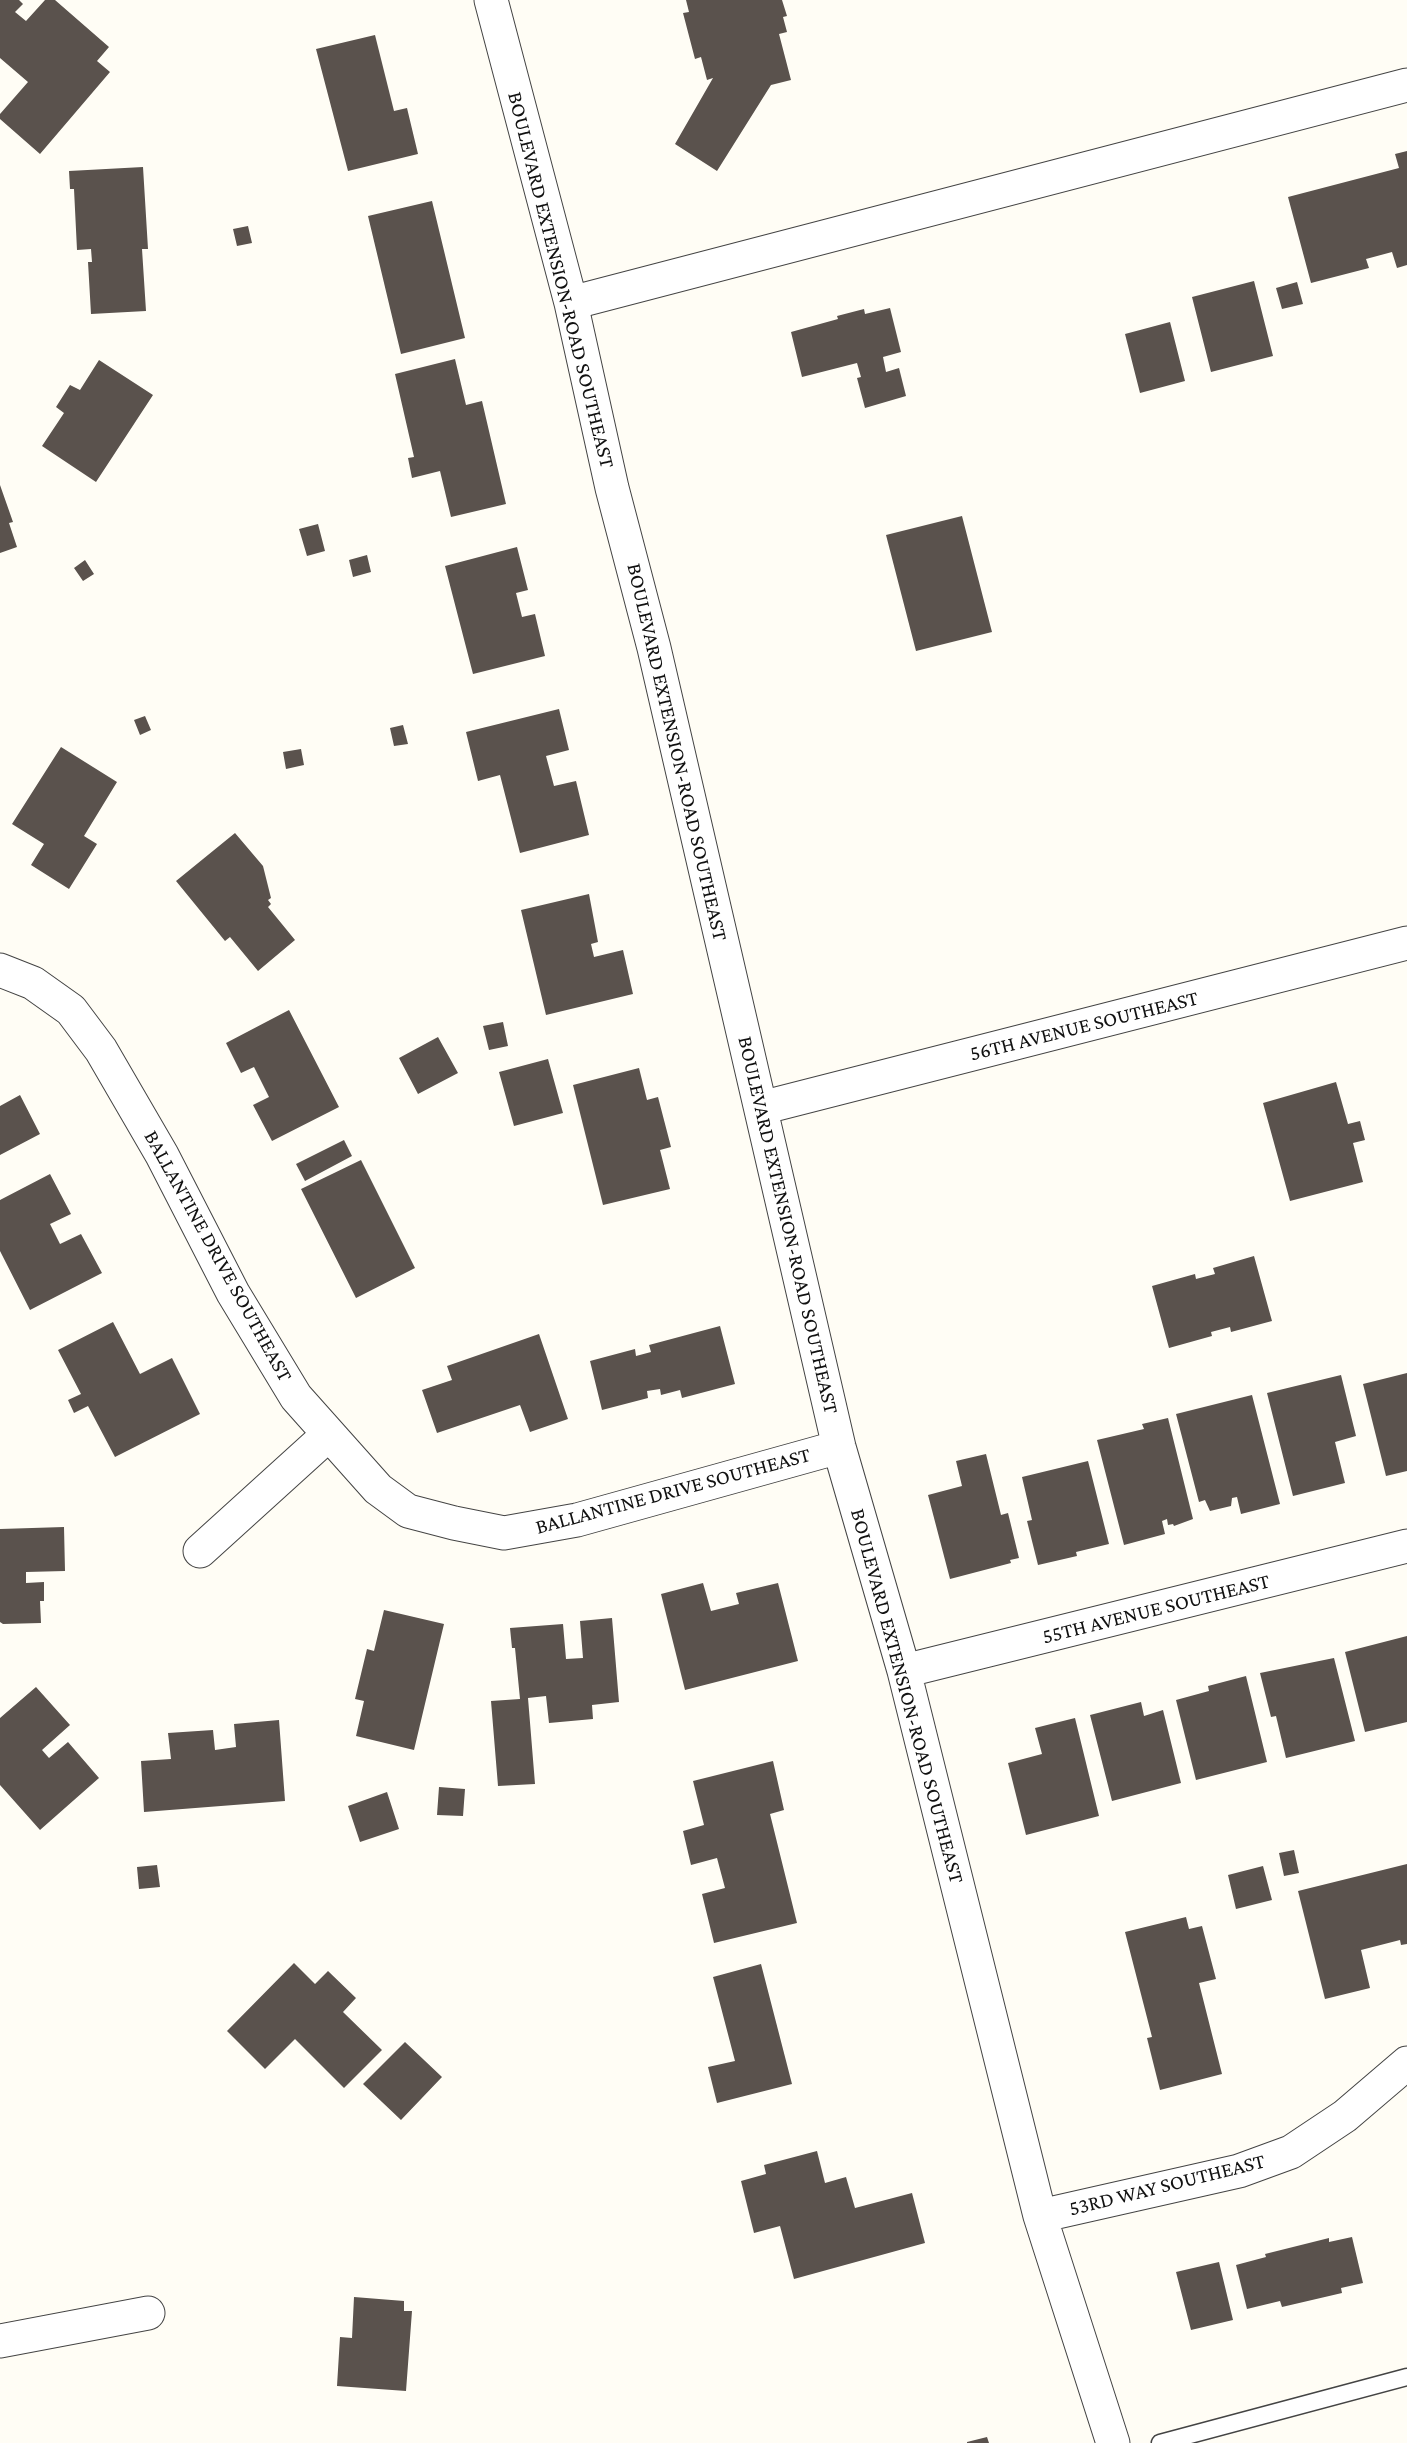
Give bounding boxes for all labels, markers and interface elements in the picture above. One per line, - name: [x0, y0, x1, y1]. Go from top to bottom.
- street label: BOULEVARD EXTENSION-ROAD SOUTHEAST: [502, 89, 620, 471]
- street label: BOULEVARD EXTENSION-ROAD SOUTHEAST: [621, 561, 733, 943]
- street label: 56TH AVENUE SOUTHEAST: [967, 985, 1201, 1067]
- street label: BOULEVARD EXTENSION-ROAD SOUTHEAST: [732, 1034, 844, 1416]
- street label: BALLANTINE DRIVE SOUTHEAST: [138, 1126, 298, 1386]
- street label: BALLANTINE DRIVE SOUTHEAST: [533, 1442, 813, 1540]
- street label: BOULEVARD EXTENSION-ROAD SOUTHEAST: [845, 1506, 969, 1886]
- street label: 55TH AVENUE SOUTHEAST: [1040, 1569, 1272, 1649]
- street label: 53RD WAY SOUTHEAST: [1067, 2148, 1267, 2222]

